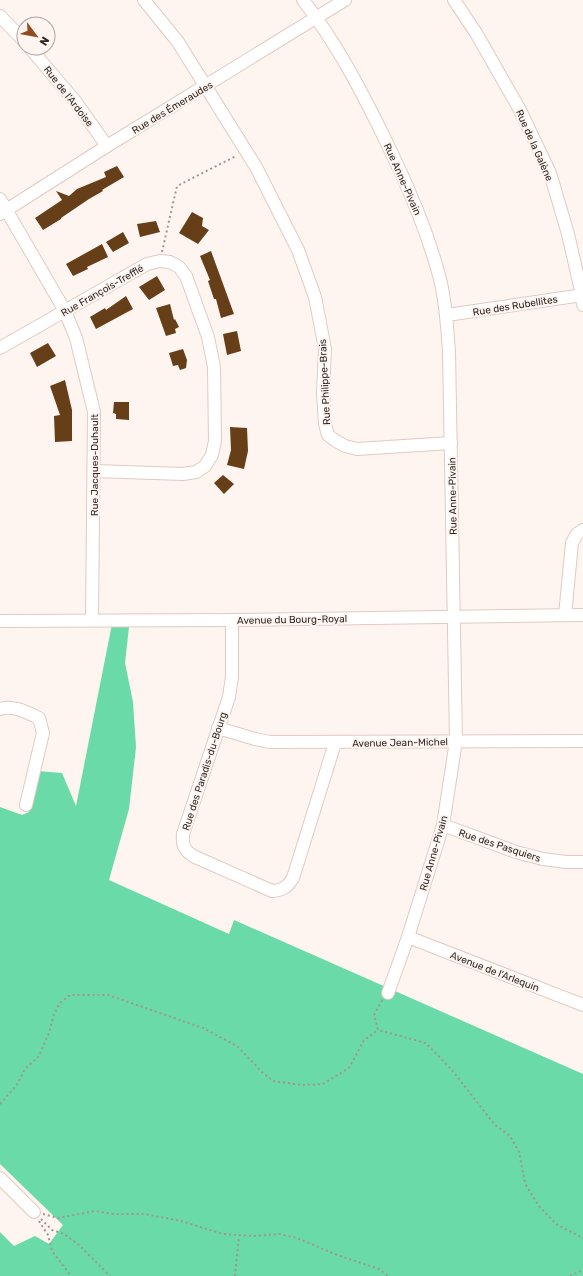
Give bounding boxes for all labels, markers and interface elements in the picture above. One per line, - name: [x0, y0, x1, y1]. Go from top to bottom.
- north arrow: [16, 16, 56, 56]
- text: N: [36, 34, 52, 48]
- street label: Rue de l'Ardoise: [41, 64, 96, 130]
- street label: Rue des Émeraudes: [130, 79, 215, 137]
- street label: Rue de la Galène: [513, 108, 555, 183]
- street label: Rue Anne-Pivain: [381, 141, 423, 217]
- street label: Rue François-Trefflé: [59, 262, 146, 319]
- street label: Rue des Rubellites: [472, 293, 558, 319]
- street label: Rue Philippe-Brais: [317, 339, 333, 425]
- street label: Rue Jacques-Duhault: [89, 414, 101, 516]
- street label: Rue Anne-Pivain: [446, 457, 460, 535]
- street label: Avenue du Bourg-Royal: [237, 613, 347, 627]
- street label: Rue des Paradis-du-Bourg: [180, 711, 230, 832]
- street label: Avenue Jean-Michel: [352, 736, 448, 750]
- street label: Rue Anne-Pivain: [417, 814, 450, 892]
- street label: Rue des Pasquiers: [457, 827, 542, 865]
- street label: Avenue de l'Arlequin: [448, 949, 541, 994]

